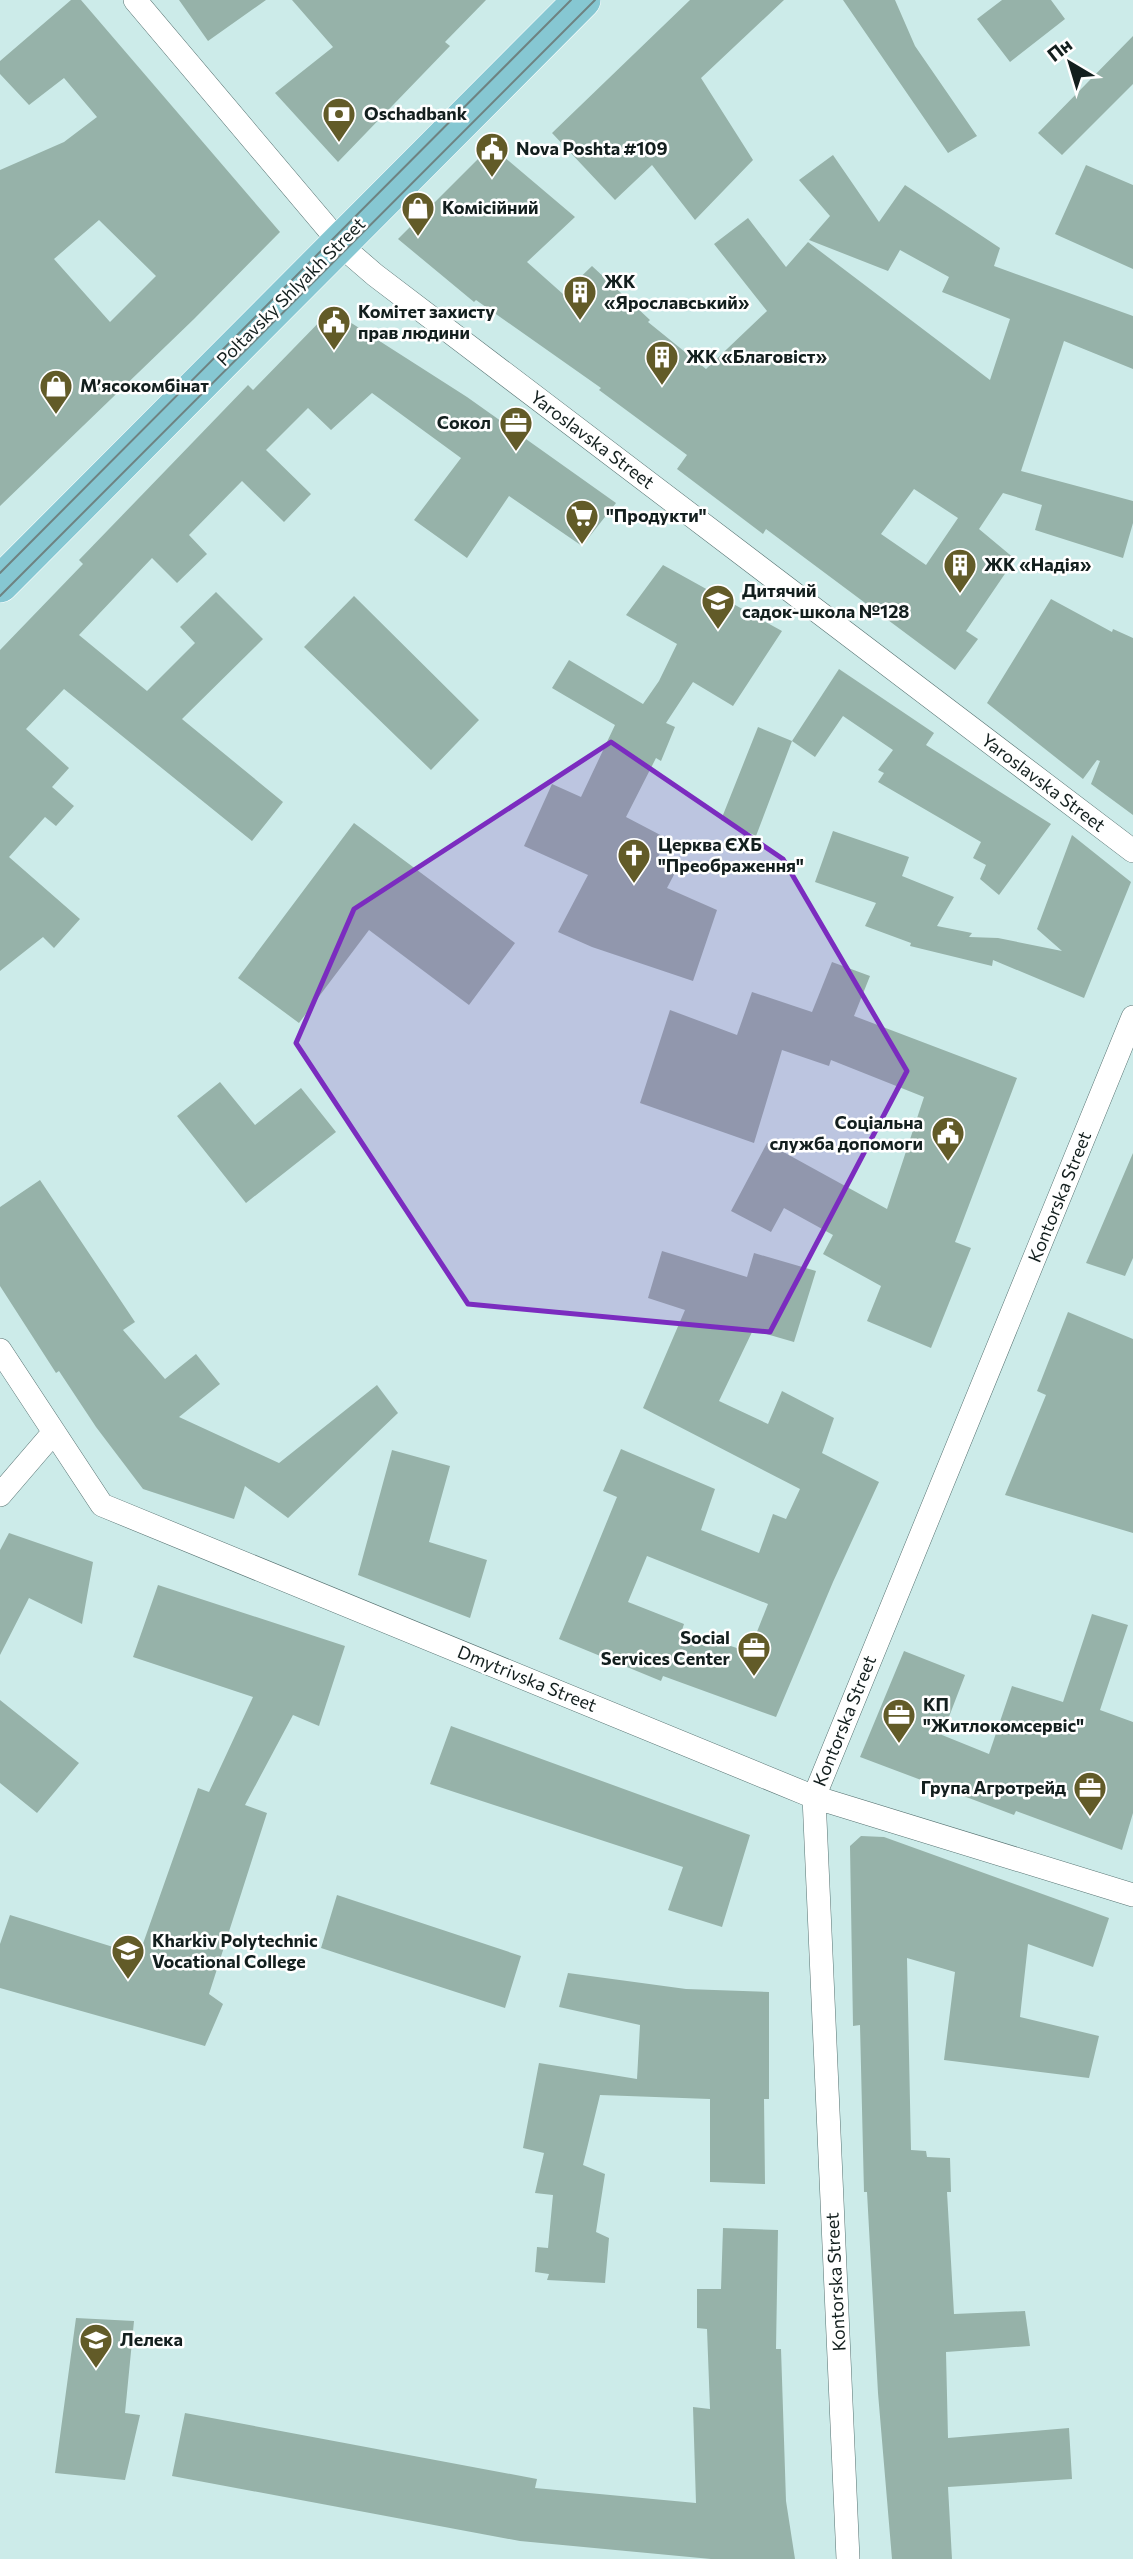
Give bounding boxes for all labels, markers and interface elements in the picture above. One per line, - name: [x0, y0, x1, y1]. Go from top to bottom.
- north arrow: [1035, 28, 1105, 98]
- text: Пн: [1042, 32, 1076, 66]
- bank icon: Oschadbank: [320, 95, 358, 144]
- place label: Oschadbank: [364, 102, 468, 124]
- public building icon: Nova Poshta #109: [473, 130, 511, 179]
- place label: Nova Poshta #109: [516, 137, 668, 159]
- shop icon: Комісійний: [399, 189, 437, 238]
- place label: Комісійний: [442, 196, 538, 218]
- street label: Poltavsky Shlyakh Street: [211, 212, 369, 370]
- place label: ЖК «Ярославський»: [604, 270, 750, 313]
- building icon: ЖК «Ярославський»: [561, 273, 599, 322]
- place label: Комітет захисту прав людини: [358, 300, 495, 343]
- public building icon: Комітет захисту прав людини: [315, 303, 353, 352]
- building icon: ЖК «Благовіст»: [643, 338, 681, 387]
- place label: ЖК «Благовіст»: [686, 345, 827, 367]
- shop icon: М’ясокомбінат: [37, 367, 75, 416]
- place label: М’ясокомбінат: [80, 374, 209, 396]
- street label: Yaroslavska Street: [526, 385, 659, 493]
- office icon: Сокол: [497, 404, 535, 453]
- place label: Сокол: [437, 411, 491, 433]
- supermarket icon: "Продукти": [563, 497, 601, 546]
- place label: "Продукти": [606, 504, 707, 526]
- building icon: ЖК «Надія»: [941, 546, 979, 595]
- place label: ЖК «Надія»: [984, 553, 1092, 575]
- place label: Дитячий садок-школа №128: [742, 579, 909, 622]
- school or university icon: Дитячий садок-школа №128: [699, 582, 737, 631]
- street label: Yaroslavska Street: [977, 728, 1110, 836]
- place label: Церква ЄХБ "Преображення": [658, 833, 804, 876]
- church icon: Церква ЄХБ "Преображення": [615, 836, 653, 885]
- place label: Соціальна служба допомоги: [769, 1111, 923, 1154]
- public building icon: Соціальна служба допомоги: [929, 1114, 967, 1163]
- street label: Kontorska Street: [1023, 1128, 1095, 1265]
- place label: Social Services Center: [601, 1626, 731, 1669]
- office icon: Social Services Center: [735, 1629, 773, 1678]
- street label: Dmytrivska Street: [455, 1640, 600, 1716]
- street label: Kontorska Street: [808, 1652, 880, 1789]
- place label: КП "Житлокомсервіс": [923, 1693, 1084, 1736]
- office icon: КП "Житлокомсервіс": [880, 1696, 918, 1745]
- office icon: Група Агротрейд: [1071, 1769, 1109, 1818]
- place label: Група Агротрейд: [921, 1776, 1066, 1798]
- place label: Kharkiv Polytechnic Vocational College: [152, 1929, 318, 1972]
- school or university icon: Kharkiv Polytechnic Vocational College: [109, 1932, 147, 1981]
- street label: Kontorska Street: [820, 2212, 850, 2352]
- school or university icon: Лелека: [77, 2321, 115, 2370]
- place label: Лелека: [120, 2328, 183, 2350]

